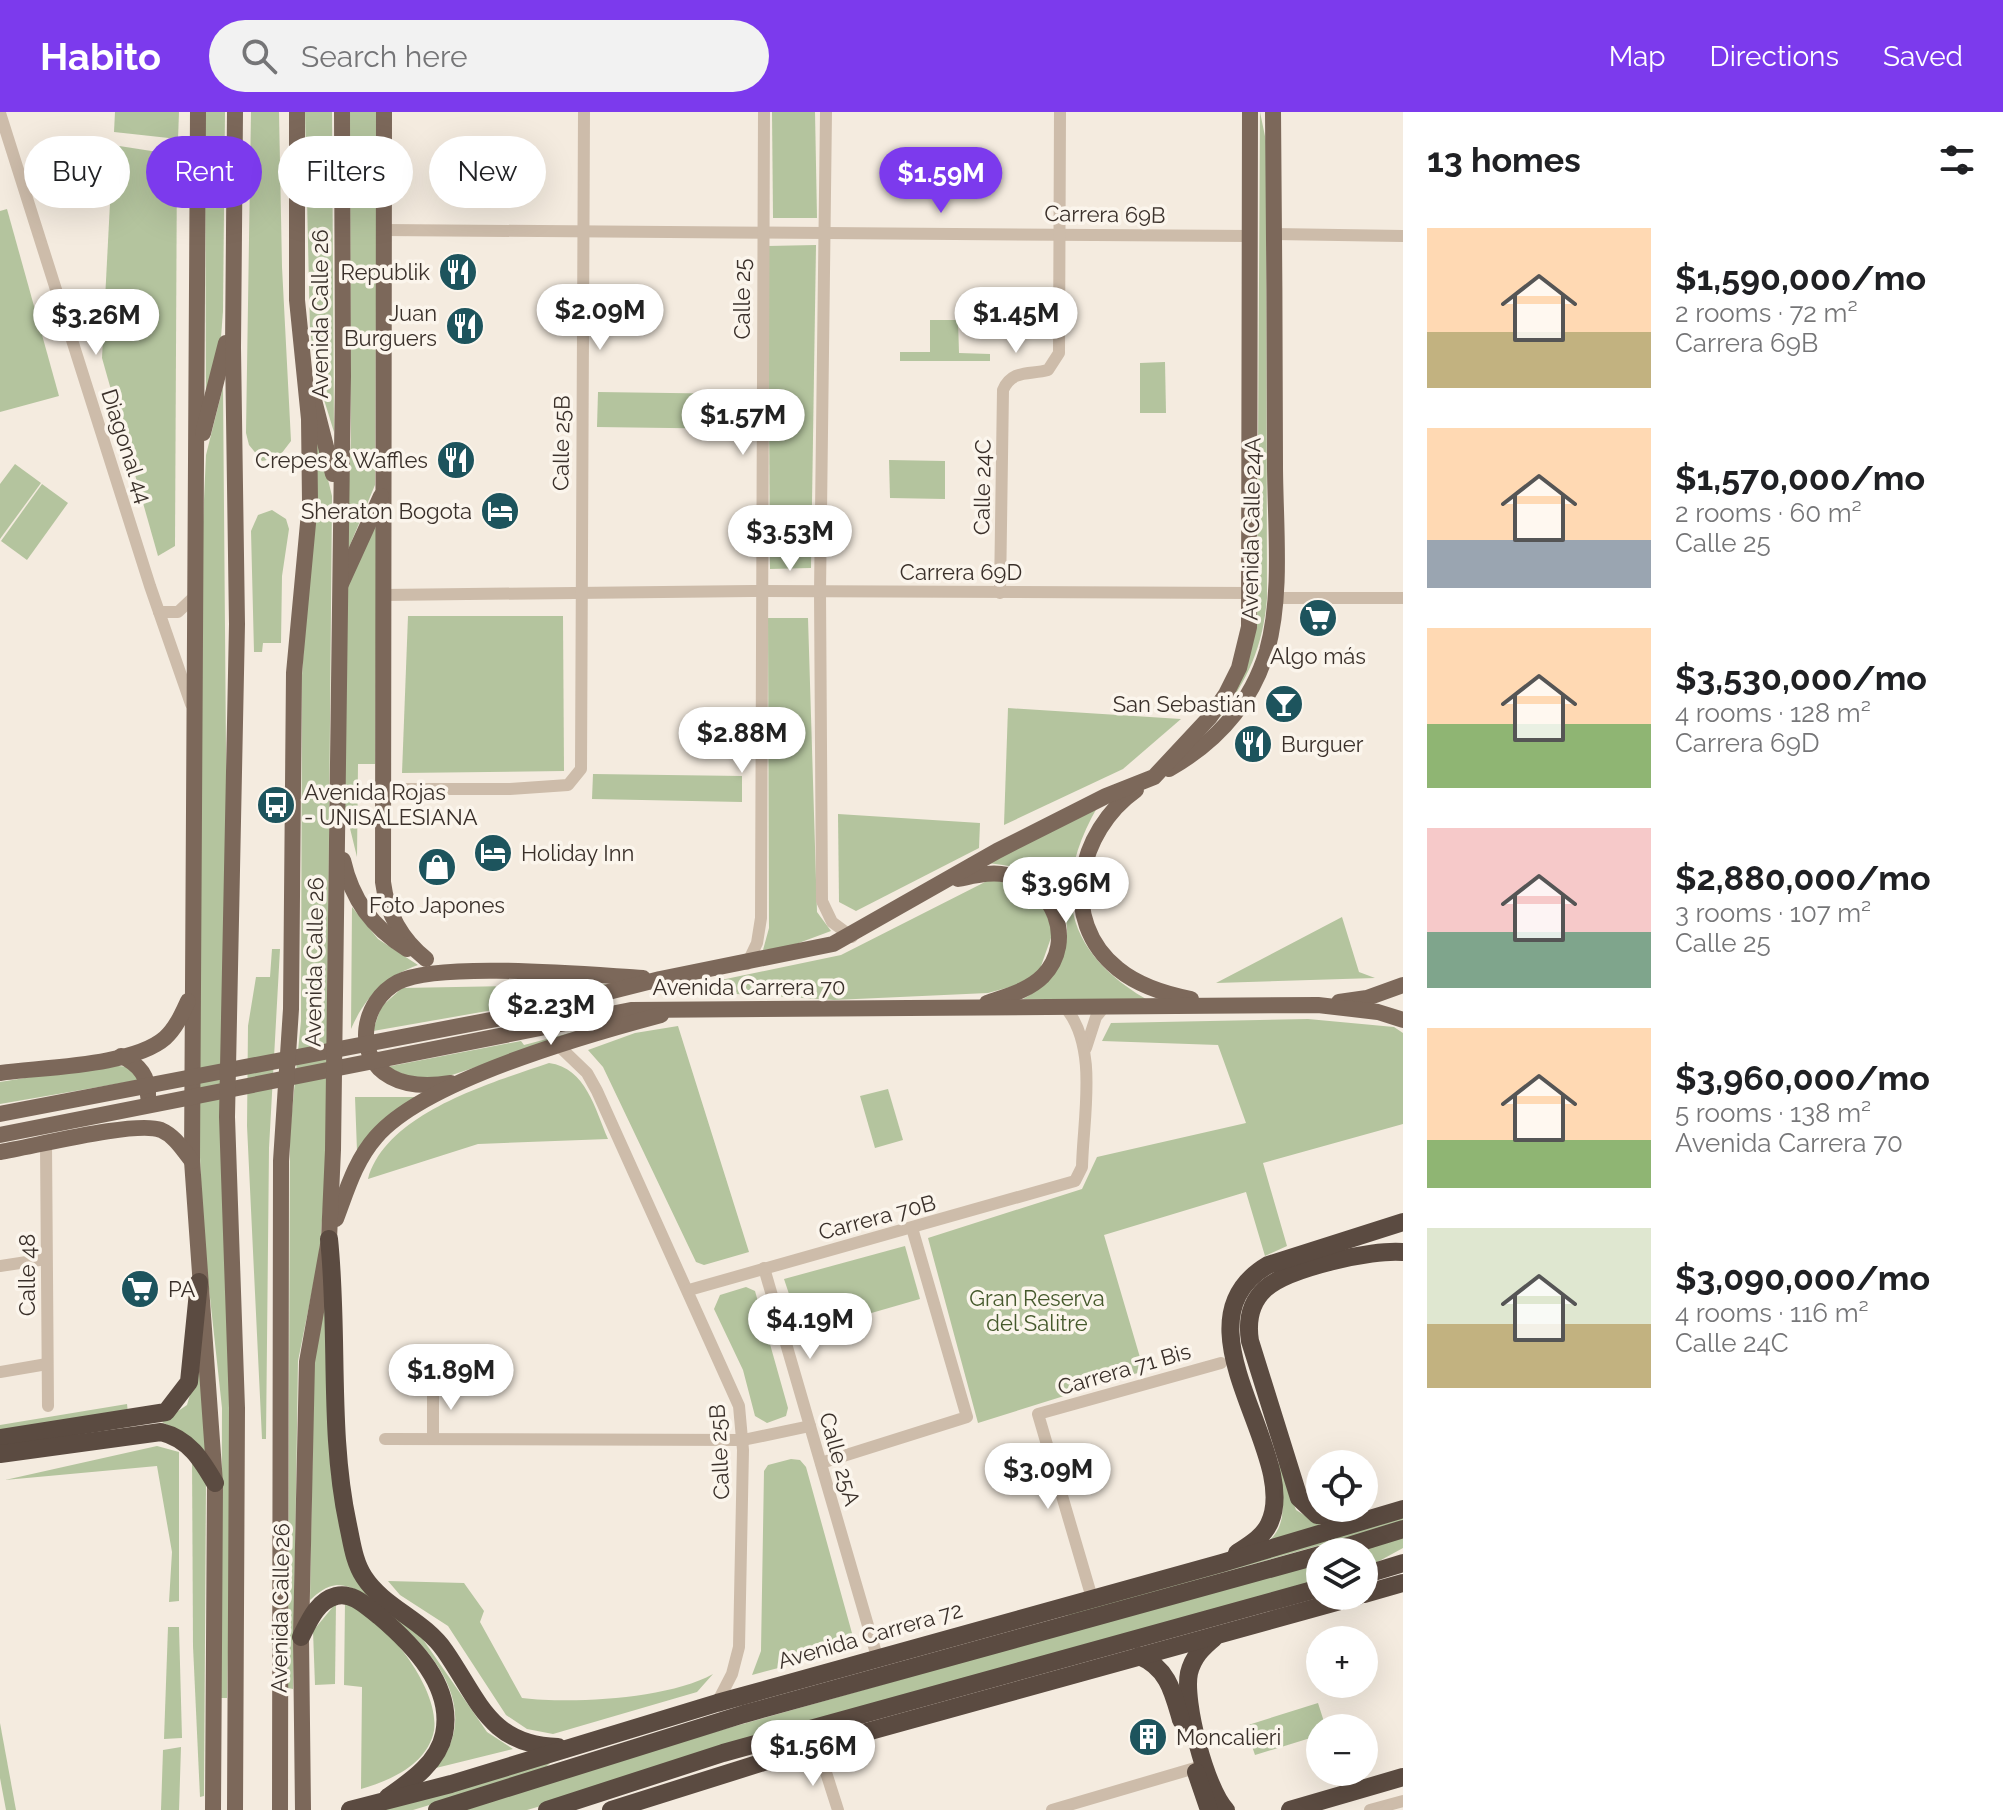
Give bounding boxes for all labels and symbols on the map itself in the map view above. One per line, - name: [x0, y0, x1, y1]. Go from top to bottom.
- pin: $1.59M: [876, 147, 1006, 215]
- street label: Carrera 69B: [1044, 200, 1166, 228]
- street label: Avenida Calle 26: [307, 229, 333, 399]
- restaurant icon: Republik: [437, 251, 479, 293]
- street label: Calle 25: [729, 258, 755, 340]
- place label: Republik: [340, 259, 430, 285]
- pin: $2.09M: [535, 284, 665, 352]
- pin: $1.45M: [951, 287, 1081, 355]
- pin: $3.26M: [31, 289, 161, 357]
- place label: Juan Burguers: [344, 300, 437, 351]
- restaurant icon: Juan Burguers: [444, 305, 486, 347]
- street label: Diagonal 44: [96, 385, 158, 507]
- pin: $1.57M: [678, 389, 808, 457]
- street label: Calle 25B: [547, 395, 575, 491]
- street label: Avenida Calle 24A: [1236, 437, 1266, 621]
- restaurant icon: Crepes & Waffles: [435, 439, 477, 481]
- street label: Calle 24C: [968, 439, 996, 535]
- place label: Crepes & Waffles: [255, 447, 428, 473]
- hotel icon: Sheraton Bogota: [479, 490, 521, 532]
- place label: Sheraton Bogota: [301, 498, 472, 524]
- pin: $3.53M: [725, 505, 855, 573]
- street label: Carrera 69D: [900, 559, 1022, 585]
- supermarket icon: Algo más: [1297, 597, 1339, 639]
- place label: Algo más: [1270, 643, 1366, 669]
- bar icon: San Sebastián: [1263, 683, 1305, 725]
- place label: San Sebastián: [1113, 691, 1256, 717]
- pin: $2.88M: [677, 707, 807, 775]
- restaurant icon: Burguer: [1232, 723, 1274, 765]
- place label: Burguer: [1281, 731, 1364, 757]
- place label: Avenida Rojas - UNISALESIANA: [304, 779, 478, 830]
- bus stop icon: Avenida Rojas - UNISALESIANA: [255, 784, 297, 826]
- hotel icon: Holiday Inn: [472, 832, 514, 874]
- place label: Holiday Inn: [521, 840, 634, 866]
- shop icon: Foto Japones: [416, 846, 458, 888]
- pin: $3.96M: [1001, 857, 1131, 925]
- street label: Avenida Calle 26: [300, 877, 328, 1047]
- place label: Foto Japones: [369, 892, 505, 918]
- street label: Avenida Carrera 70: [653, 974, 845, 1000]
- pin: $2.23M: [486, 979, 616, 1047]
- street label: Carrera 70B: [816, 1189, 938, 1245]
- street label: Calle 48: [14, 1234, 40, 1316]
- supermarket icon: PA: [119, 1268, 161, 1310]
- place label: PA: [168, 1276, 196, 1302]
- park label: Gran Reserva del Salitre: [969, 1285, 1105, 1336]
- pin: $4.19M: [745, 1293, 875, 1361]
- street label: Carrera 71 Bis: [1054, 1338, 1194, 1400]
- pin: $1.89M: [386, 1344, 516, 1412]
- street label: Calle 25B: [704, 1404, 734, 1500]
- street label: Calle 25A: [814, 1409, 866, 1509]
- pin: $3.09M: [983, 1443, 1113, 1511]
- street label: Avenida Calle 26: [266, 1523, 294, 1693]
- street label: Avenida Carrera 72: [775, 1596, 965, 1674]
- building icon: Moncalieri: [1127, 1716, 1169, 1758]
- pin: $1.56M: [748, 1720, 878, 1788]
- place label: Moncalieri: [1176, 1724, 1281, 1750]

